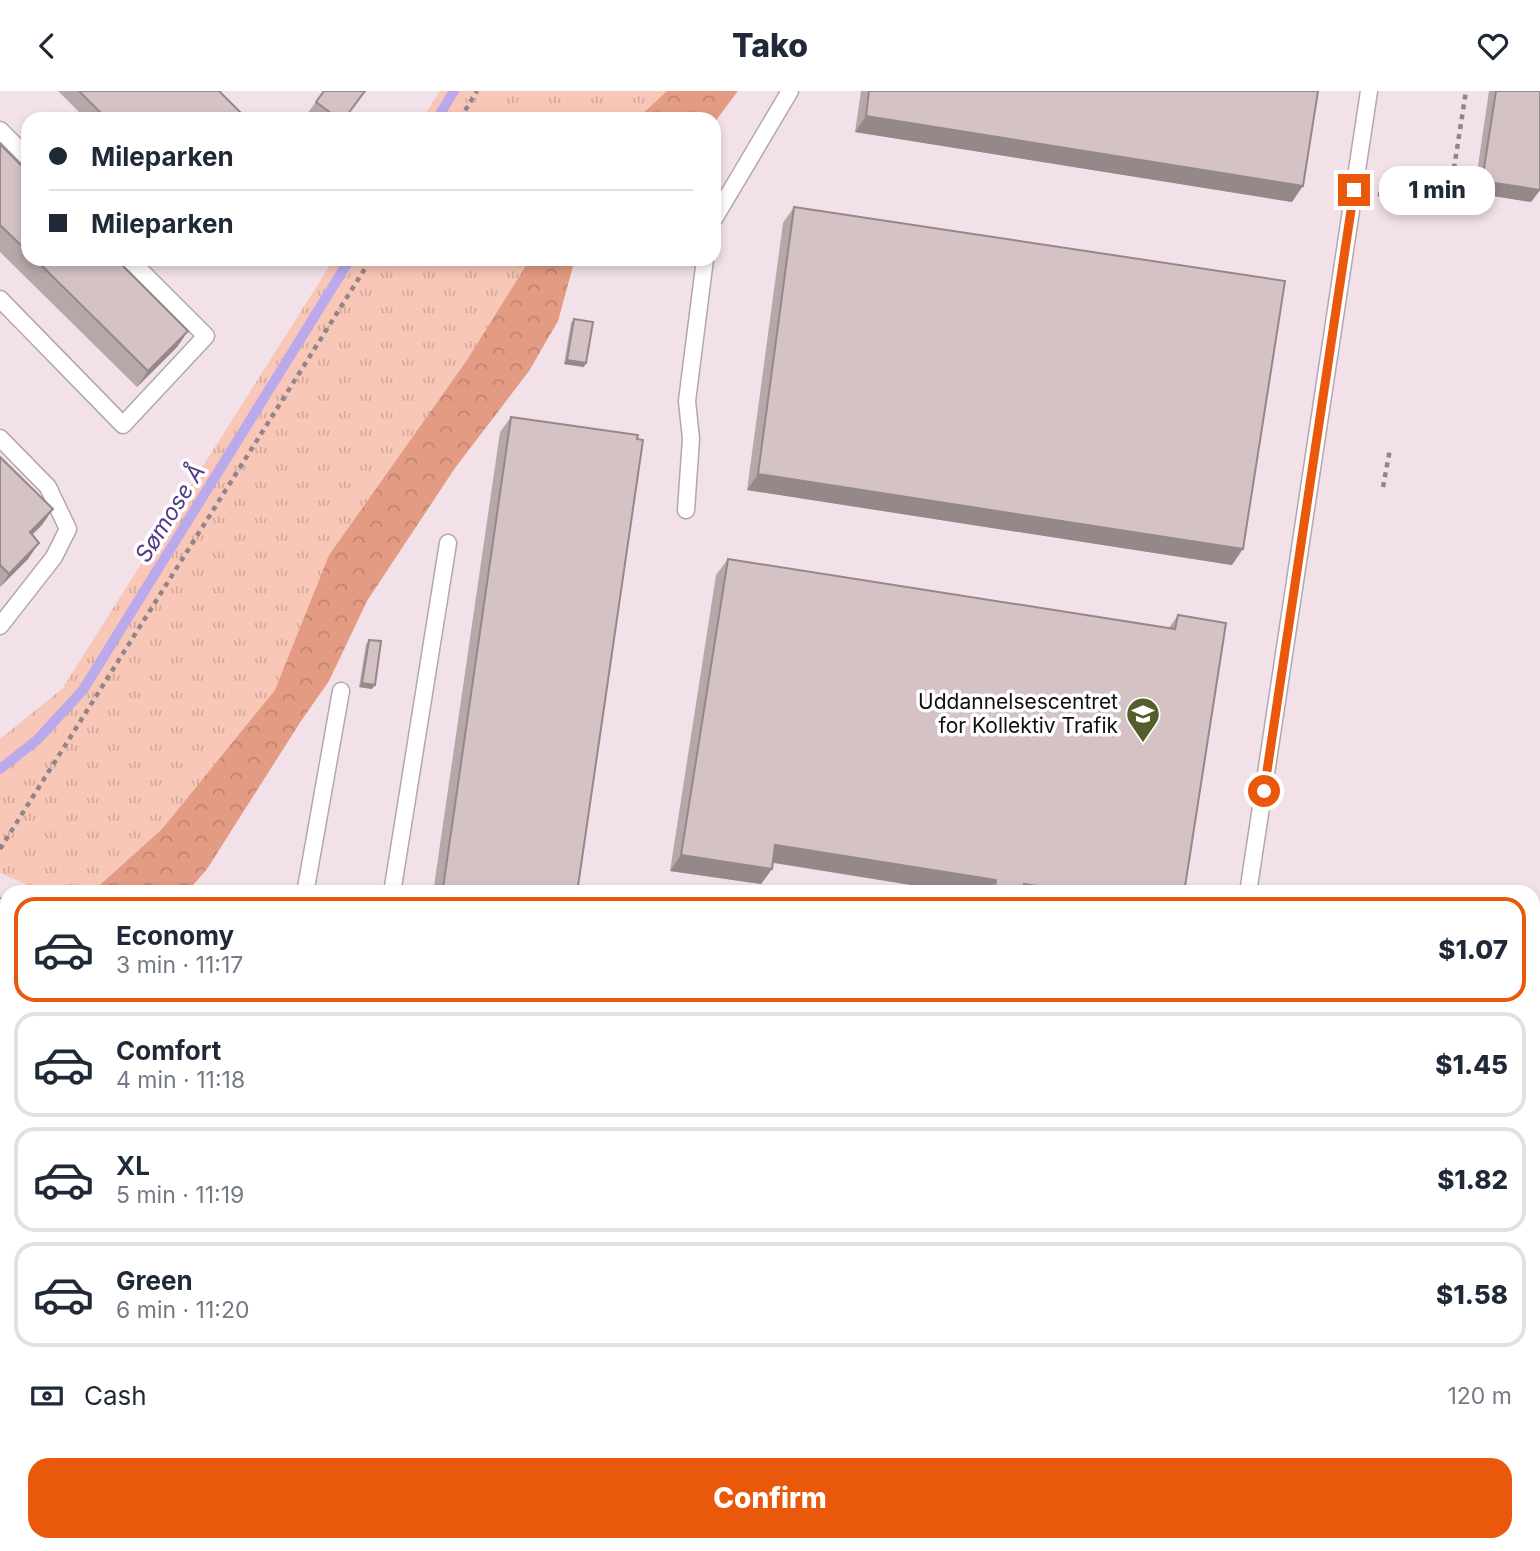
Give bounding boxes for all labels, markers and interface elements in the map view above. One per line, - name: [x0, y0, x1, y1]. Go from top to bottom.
- text: Tako: [732, 26, 808, 65]
- icon: back: [28, 27, 66, 65]
- icon: heart: [1474, 27, 1512, 65]
- text: Mileparken: [91, 141, 234, 172]
- callout: 1 min: [1378, 165, 1494, 215]
- route end: [1338, 174, 1370, 206]
- text: 1 min: [1408, 176, 1466, 204]
- text: Mileparken: [91, 208, 234, 239]
- water label: Sømose Å: [128, 458, 211, 567]
- place label: Uddannelsescentret for Kollektiv Trafik: [918, 689, 1118, 738]
- school or university icon: Uddannelsescentret for Kollektiv Trafik: [1124, 695, 1162, 744]
- route start: [1248, 775, 1280, 807]
- icon: car: [32, 918, 95, 981]
- text: Economy: [116, 920, 234, 951]
- text: $1.07: [1438, 934, 1508, 965]
- text: 3 min · 11:17: [116, 951, 243, 979]
- icon: car: [32, 1033, 95, 1096]
- text: Comfort: [116, 1035, 221, 1066]
- text: $1.45: [1435, 1049, 1508, 1080]
- text: 4 min · 11:18: [116, 1066, 245, 1094]
- icon: car: [32, 1148, 95, 1211]
- text: XL: [116, 1150, 150, 1181]
- text: $1.82: [1437, 1164, 1508, 1195]
- text: 5 min · 11:19: [116, 1181, 244, 1209]
- icon: car: [32, 1263, 95, 1326]
- text: Green: [116, 1265, 193, 1296]
- text: $1.58: [1436, 1279, 1508, 1310]
- text: 6 min · 11:20: [116, 1296, 249, 1324]
- icon: cash: [28, 1377, 66, 1415]
- text: Cash: [84, 1380, 147, 1411]
- text: 120 m: [1447, 1382, 1512, 1410]
- button: Confirm: [28, 1458, 1512, 1538]

